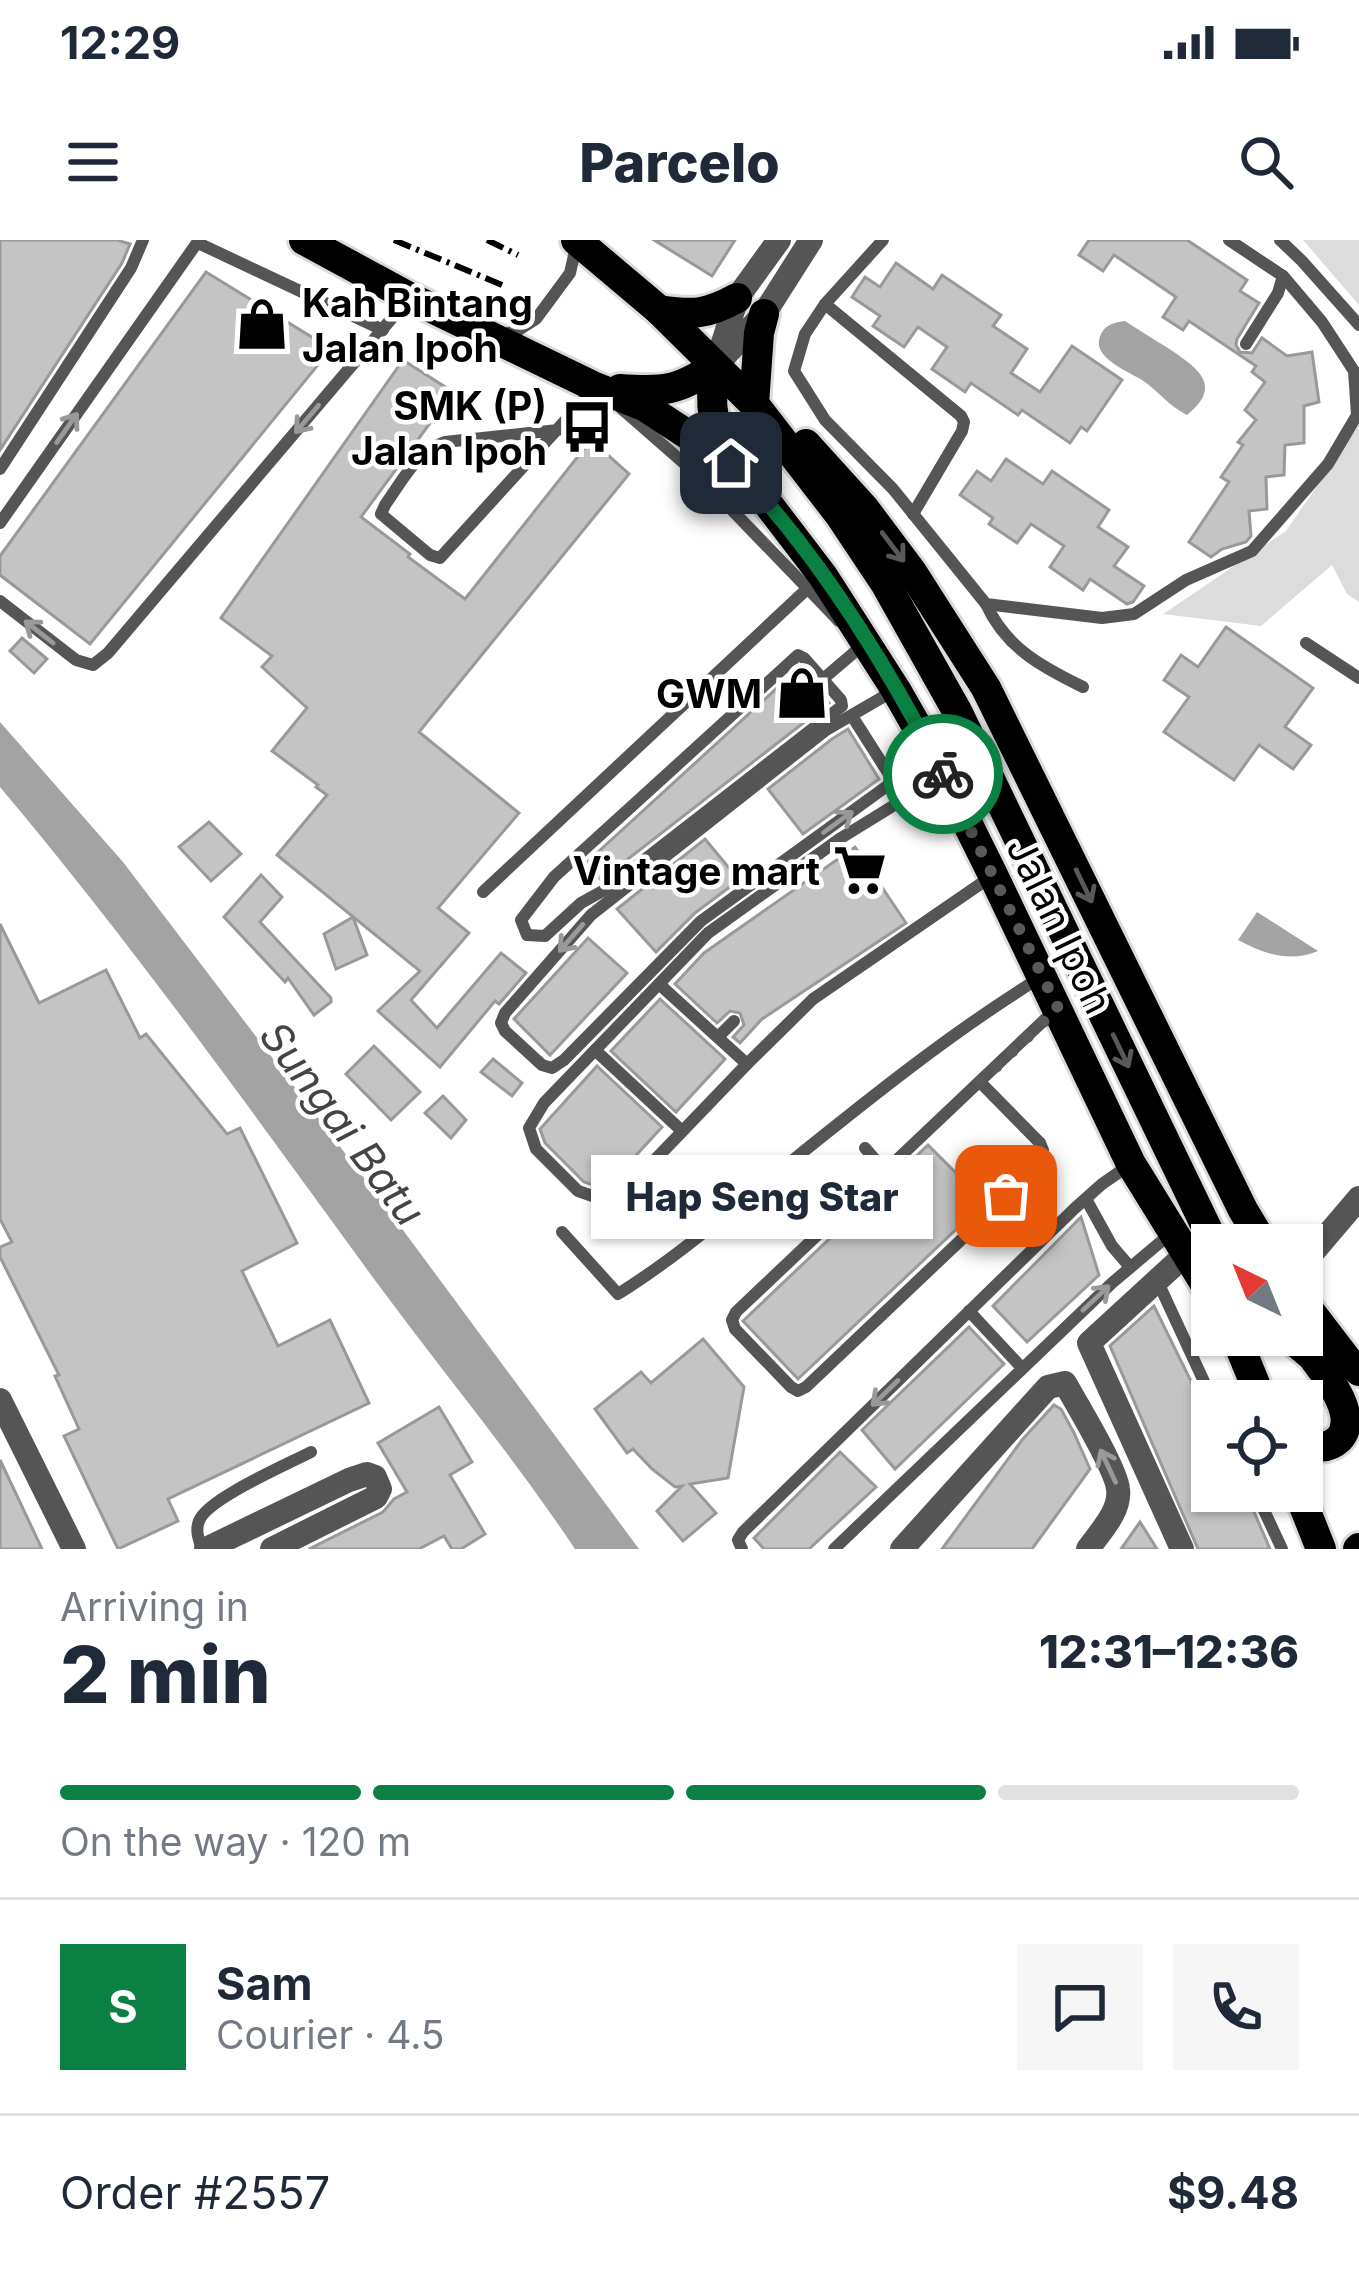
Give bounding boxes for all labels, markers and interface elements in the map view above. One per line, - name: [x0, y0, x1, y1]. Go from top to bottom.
- text: 12:29: [60, 15, 180, 70]
- icon: menu: [60, 129, 126, 195]
- icon: search: [1233, 129, 1299, 195]
- text: Parcelo: [579, 130, 780, 195]
- place label: Kah Bintang Jalan Ipoh: [302, 279, 533, 371]
- shop icon: Kah Bintang Jalan Ipoh: [233, 295, 291, 353]
- place label: SMK (P) Jalan Ipoh: [351, 382, 547, 474]
- bus stop icon: SMK (P) Jalan Ipoh: [558, 398, 616, 456]
- one-way arrow: [294, 403, 321, 434]
- one-way arrow: [54, 412, 80, 445]
- pin: [680, 412, 782, 514]
- icon: home: [698, 430, 764, 496]
- one-way arrow: [880, 530, 906, 563]
- one-way arrow: [24, 619, 56, 645]
- shop icon: GWM: [773, 664, 831, 722]
- place label: GWM: [656, 670, 762, 717]
- courier: [883, 714, 1003, 834]
- icon: bike: [910, 741, 976, 807]
- one-way arrow: [821, 809, 854, 835]
- street label: Jalan Ipoh: [997, 829, 1123, 1021]
- supermarket icon: Vintage mart: [831, 841, 889, 899]
- place label: Vintage mart: [573, 847, 820, 894]
- one-way arrow: [1073, 868, 1096, 903]
- one-way arrow: [558, 922, 585, 953]
- water label: Sungai Batu: [250, 1011, 436, 1235]
- one-way arrow: [1111, 1033, 1133, 1069]
- pin: [955, 1145, 1057, 1247]
- callout: Hap Seng Star: [592, 1154, 934, 1238]
- icon: bag: [973, 1163, 1039, 1229]
- text: Hap Seng Star: [625, 1173, 899, 1220]
- north arrow: [1191, 1224, 1323, 1356]
- map controls: [1191, 1224, 1323, 1512]
- one-way arrow: [1080, 1285, 1110, 1313]
- one-way arrow: [871, 1378, 900, 1407]
- button: locate: [1191, 1380, 1323, 1512]
- one-way arrow: [1096, 1449, 1118, 1485]
- text: Arriving in: [60, 1583, 249, 1630]
- text: 12:31–12:36: [1039, 1624, 1299, 1679]
- text: 2 min: [60, 1627, 271, 1722]
- text: On the way · 120 m: [60, 1818, 411, 1865]
- button: chat: [1017, 1944, 1143, 2070]
- button: phone: [1173, 1944, 1299, 2070]
- text: Sam: [216, 1956, 313, 2011]
- text: S: [108, 1979, 138, 2034]
- text: Courier · 4.5: [216, 2011, 445, 2058]
- text: Order #2557: [60, 2165, 330, 2220]
- text: $9.48: [1167, 2165, 1299, 2220]

